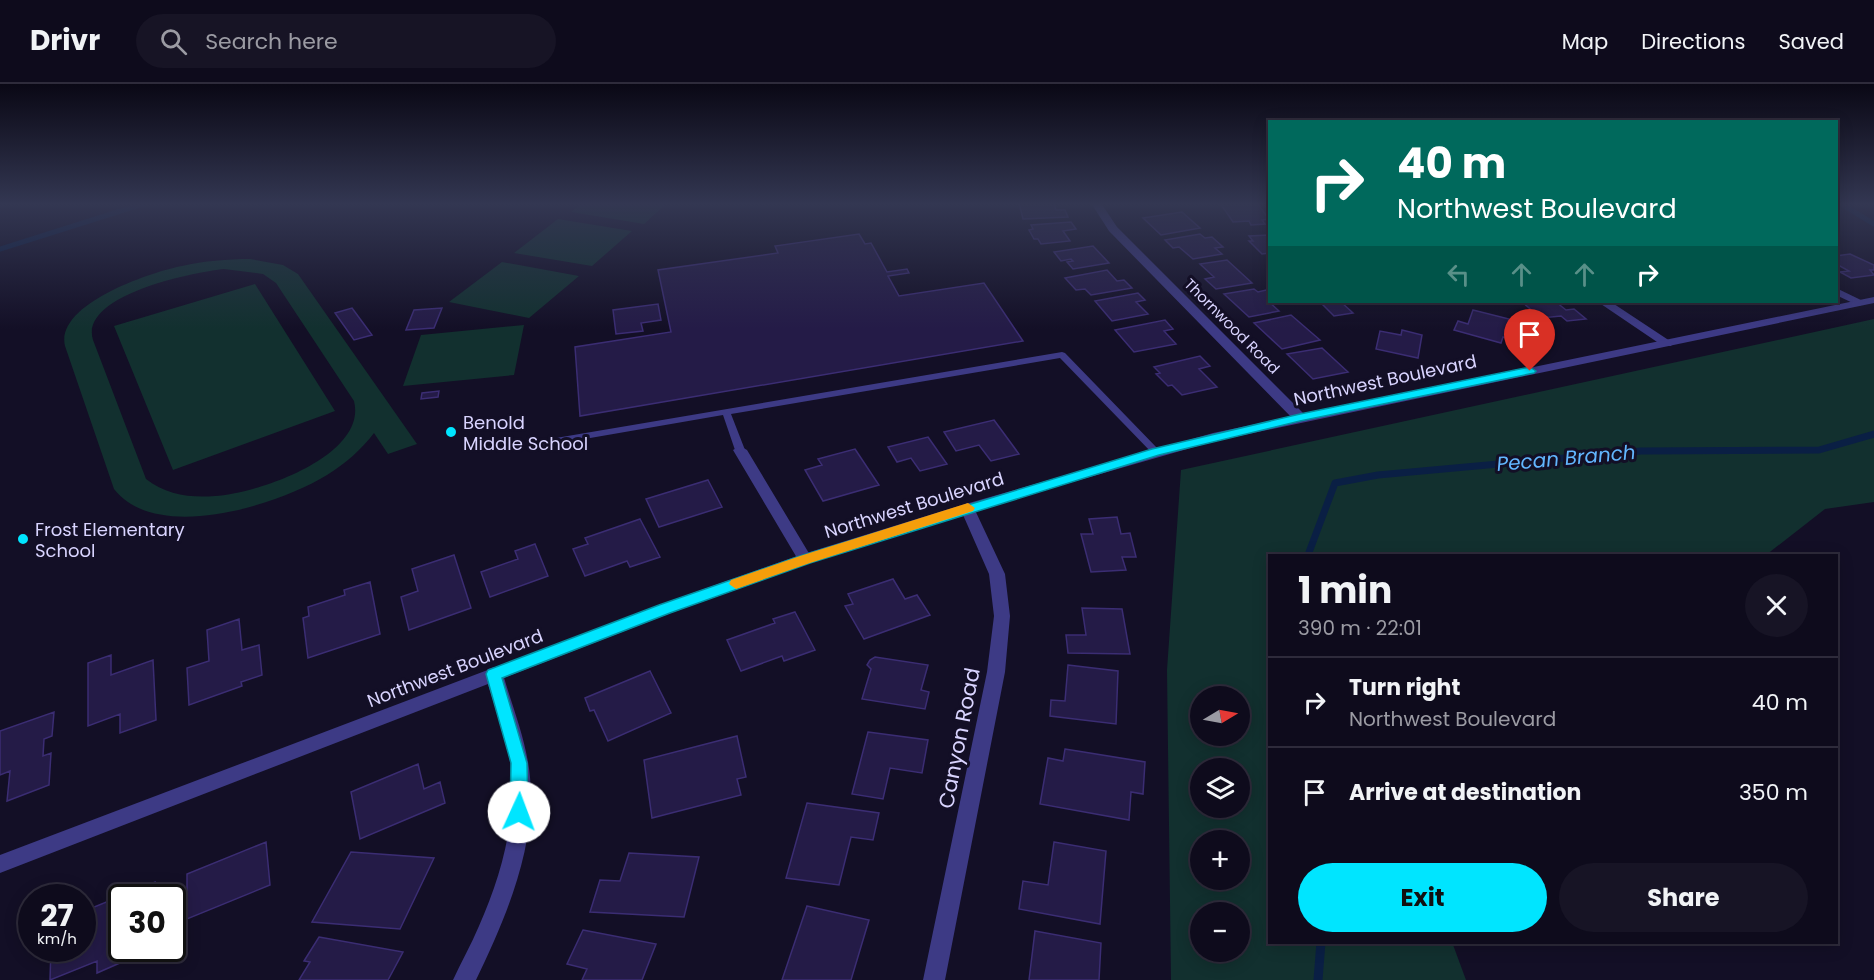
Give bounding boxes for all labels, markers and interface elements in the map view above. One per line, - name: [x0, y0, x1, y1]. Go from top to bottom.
- search box: [136, 14, 556, 68]
- text: Drivr: [30, 21, 100, 60]
- icon: search: [157, 25, 190, 58]
- text: Search here: [205, 26, 338, 57]
- text: Map: [1562, 27, 1608, 56]
- text: Directions: [1641, 27, 1745, 56]
- text: Saved: [1778, 27, 1844, 56]
- text: 40 m: [1397, 134, 1506, 193]
- icon: right: [1298, 144, 1376, 222]
- text: Northwest Boulevard: [1397, 190, 1677, 227]
- icon: left: [1442, 258, 1475, 291]
- icon: ahead: [1505, 258, 1538, 291]
- icon: ahead: [1568, 258, 1601, 291]
- icon: right: [1631, 258, 1664, 291]
- street label: Thornwood Road: [1180, 274, 1284, 378]
- pin: [1504, 309, 1555, 371]
- icon: arrive: [1513, 318, 1546, 351]
- street label: Northwest Boulevard: [1291, 348, 1479, 412]
- place label: Benold Middle School: [463, 410, 588, 456]
- marker: Benold Middle School: [444, 425, 458, 439]
- water label: Pecan Branch: [1495, 438, 1637, 478]
- street label: Northwest Boulevard: [821, 466, 1007, 544]
- place label: Frost Elementary School: [35, 517, 185, 563]
- marker: Frost Elementary School: [16, 532, 30, 546]
- text: 1 min: [1298, 565, 1392, 616]
- button: close: [1745, 574, 1808, 637]
- text: 390 m · 22:01: [1298, 614, 1422, 642]
- street label: Northwest Boulevard: [363, 623, 547, 713]
- street label: Canyon Road: [931, 665, 987, 811]
- text: Turn right: [1349, 672, 1460, 703]
- north arrow: [1190, 686, 1250, 746]
- map controls: [1190, 686, 1250, 962]
- icon: right: [1298, 686, 1331, 719]
- text: 40 m: [1752, 687, 1808, 718]
- text: Northwest Boulevard: [1349, 705, 1556, 733]
- button: layers: [1190, 758, 1250, 818]
- icon: arrive: [1298, 776, 1331, 809]
- text: Arrive at destination: [1349, 777, 1581, 808]
- text: 350 m: [1739, 777, 1808, 808]
- position arrow: [487, 780, 551, 844]
- button: +: [1190, 830, 1250, 890]
- button: Exit: [1298, 863, 1547, 932]
- button: Share: [1559, 863, 1808, 932]
- speed limit sign: 30: [108, 884, 186, 962]
- text: 27: [40, 894, 74, 937]
- button: −: [1190, 902, 1250, 962]
- text: km/h: [37, 928, 77, 949]

